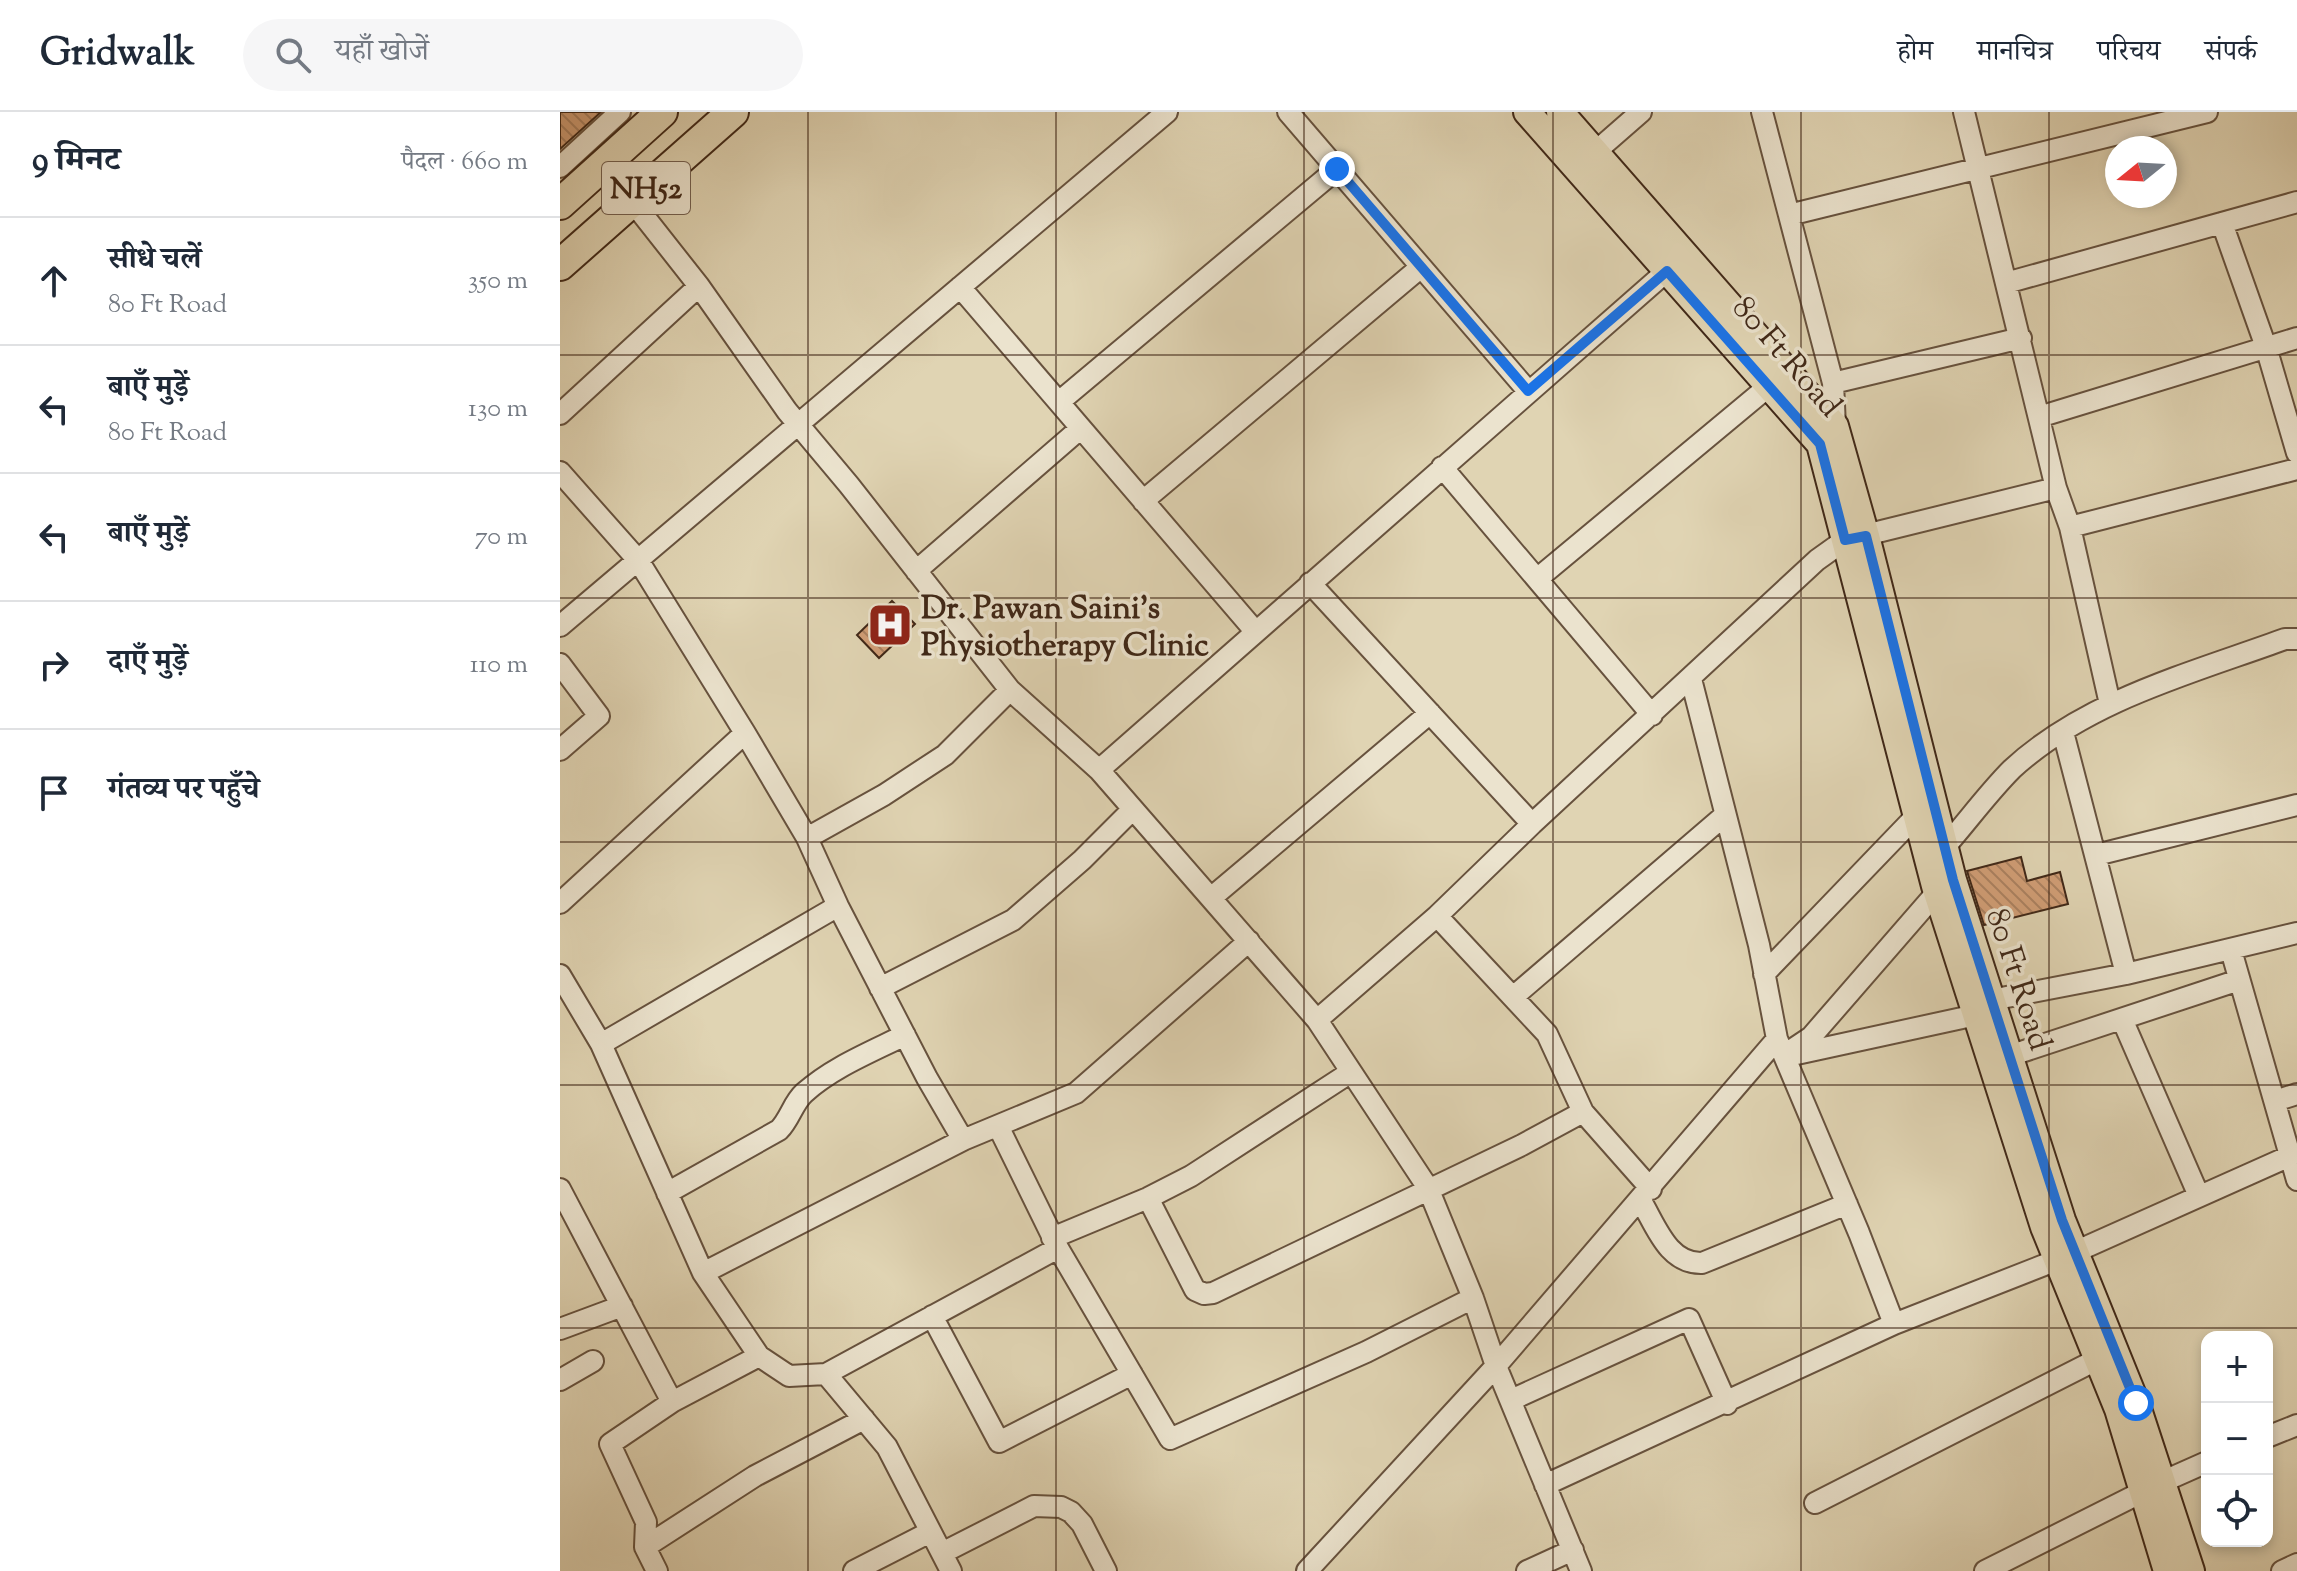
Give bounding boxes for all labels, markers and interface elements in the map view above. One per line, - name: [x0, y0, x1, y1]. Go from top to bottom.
- search box: [243, 19, 803, 91]
- text: Gridwalk: [40, 28, 195, 82]
- text: यहाँ खोजें: [335, 31, 429, 74]
- icon: search: [271, 33, 315, 77]
- text: होम: [1897, 33, 1933, 73]
- text: मानचित्र: [1977, 33, 2053, 73]
- text: परिचय: [2097, 33, 2160, 73]
- text: संपर्क: [2204, 33, 2257, 73]
- north arrow: [2105, 136, 2177, 208]
- text: 9 मिनट: [32, 137, 120, 186]
- text: पैदल · 660 m: [401, 144, 528, 181]
- route end: [1319, 151, 1355, 187]
- road number: NH52: [602, 162, 690, 214]
- text: सीधे चलें: [108, 239, 201, 282]
- icon: ahead: [32, 259, 76, 303]
- text: 350 m: [468, 263, 528, 300]
- text: 80 Ft Road: [108, 287, 227, 324]
- street label: 80 Ft Road: [1720, 288, 1851, 428]
- text: बाएँ मुड़ें: [108, 367, 189, 410]
- icon: left: [32, 387, 76, 431]
- text: 130 m: [468, 391, 528, 428]
- text: 80 Ft Road: [108, 415, 227, 452]
- text: बाएँ मुड़ें: [108, 513, 189, 556]
- icon: left: [32, 515, 76, 559]
- text: 70 m: [475, 519, 528, 556]
- place label: Dr. Pawan Saini's Physiotherapy Clinic: [921, 587, 1209, 670]
- hospital icon: Dr. Pawan Saini's Physiotherapy Clinic: [866, 601, 914, 649]
- text: दाएँ मुड़ें: [108, 641, 188, 684]
- icon: right: [32, 643, 76, 687]
- text: 110 m: [470, 647, 528, 684]
- text: गंतव्य पर पहुँचे: [108, 769, 260, 812]
- icon: arrive: [32, 771, 76, 815]
- street label: 80 Ft Road: [1973, 903, 2062, 1057]
- map controls: [2201, 1331, 2273, 1547]
- button: +: [2201, 1331, 2273, 1403]
- route start: [2118, 1385, 2154, 1421]
- button: −: [2201, 1403, 2273, 1475]
- button: locate: [2201, 1475, 2273, 1547]

